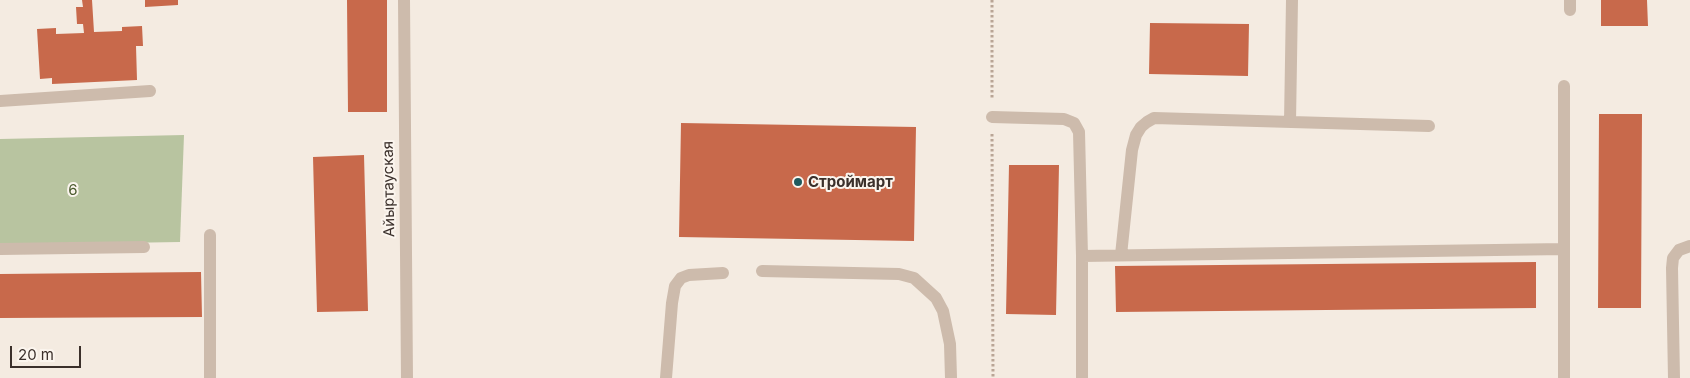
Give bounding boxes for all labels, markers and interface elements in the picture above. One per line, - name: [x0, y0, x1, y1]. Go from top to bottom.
- street label: Айыртауская: [379, 141, 399, 237]
- place label: Строймарт: [808, 173, 893, 191]
- marker: Строймарт: [792, 176, 804, 188]
- park label: 6: [68, 181, 78, 199]
- scale bar: [12, 336, 84, 368]
- text: 20 m: [18, 345, 54, 364]

